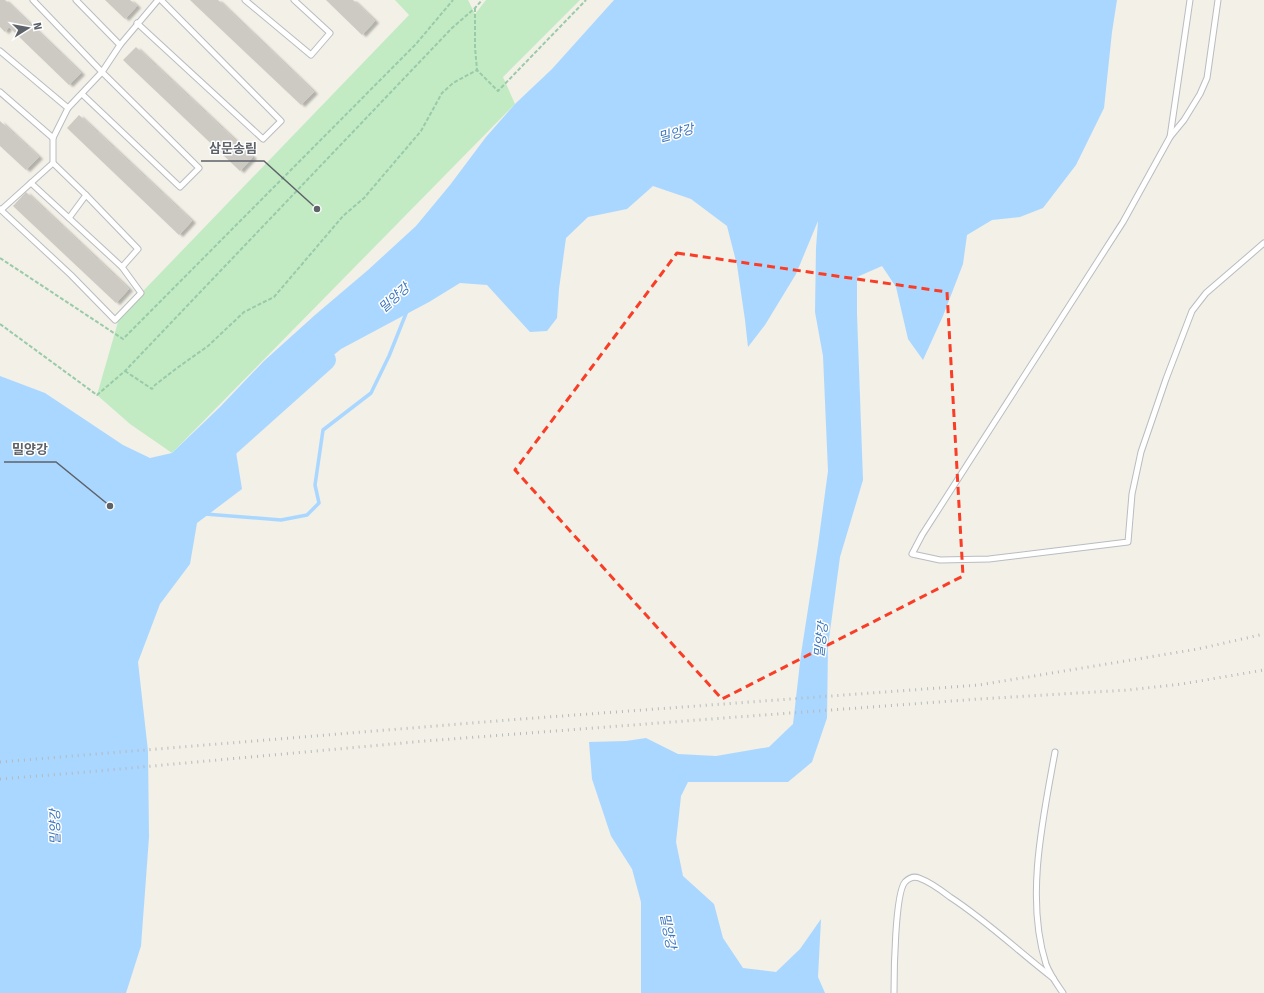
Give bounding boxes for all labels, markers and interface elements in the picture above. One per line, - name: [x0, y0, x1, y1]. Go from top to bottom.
- north arrow: [8, 8, 48, 48]
- text: N: [30, 21, 44, 31]
- water label: 밀양강: [657, 121, 697, 145]
- callout: 삼문송림: [201, 136, 264, 161]
- text: 삼문송림: [209, 141, 257, 156]
- water label: 밀양강: [376, 279, 414, 316]
- callout: 밀양강: [4, 437, 56, 462]
- text: 밀양강: [12, 442, 48, 457]
- water label: 밀양강: [811, 619, 831, 659]
- water label: 밀양강: [47, 807, 63, 845]
- water label: 밀양강: [657, 912, 679, 952]

